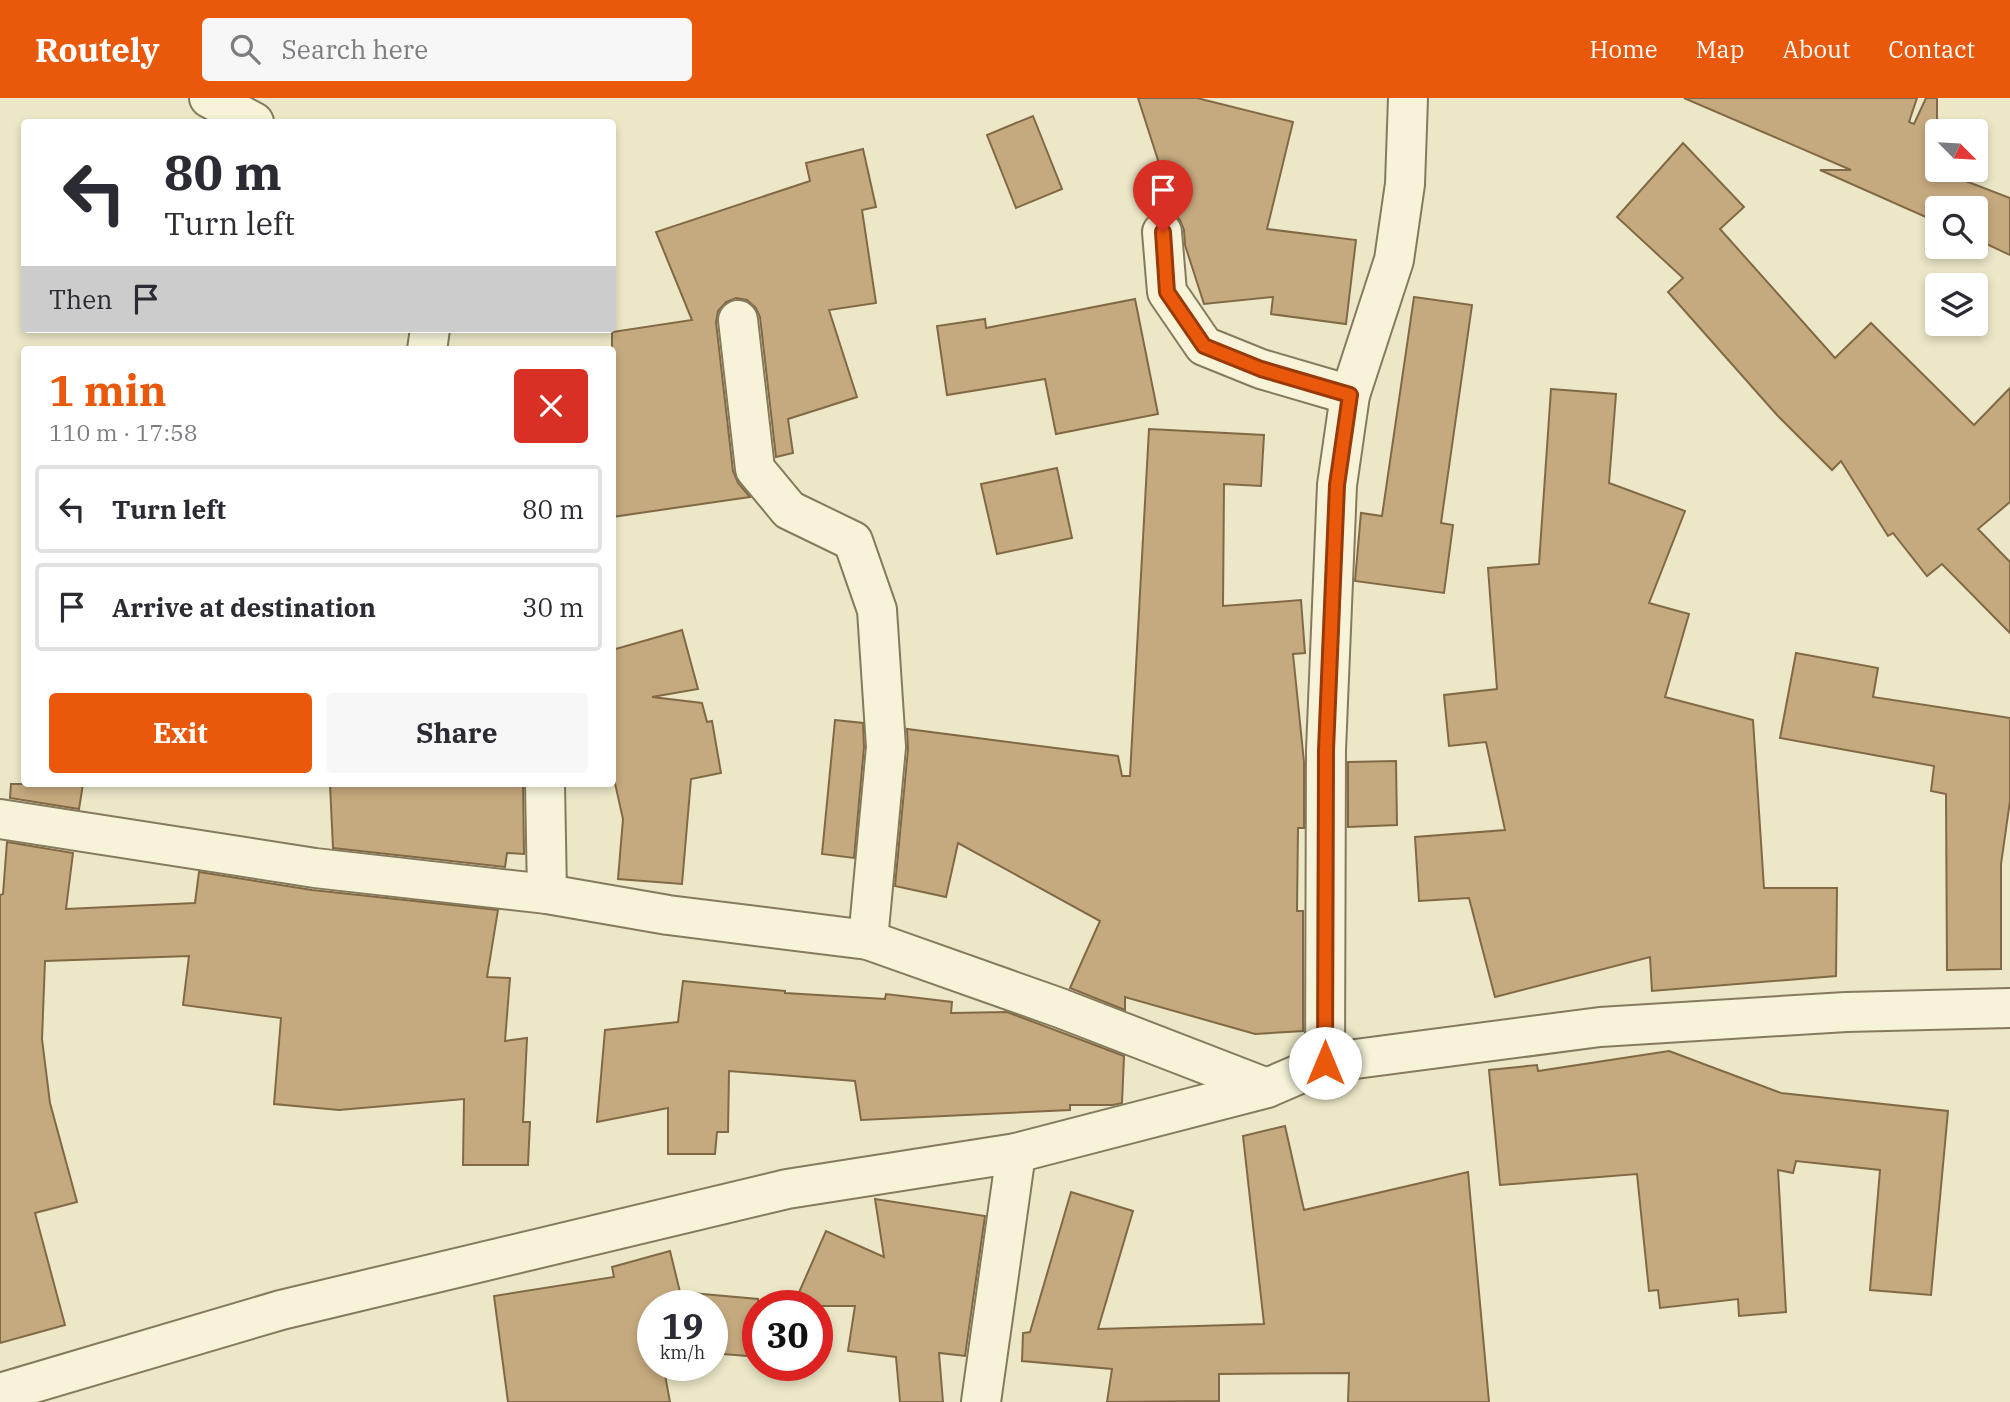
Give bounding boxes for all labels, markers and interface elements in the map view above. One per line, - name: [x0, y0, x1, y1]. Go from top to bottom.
- search box: [202, 18, 692, 81]
- text: Routely: [35, 28, 160, 71]
- icon: search: [226, 30, 264, 68]
- text: Search here: [282, 32, 428, 66]
- text: Home: [1590, 33, 1658, 65]
- text: Map: [1696, 33, 1744, 65]
- text: About: [1782, 33, 1850, 65]
- text: Contact: [1888, 33, 1975, 65]
- north arrow: [1925, 119, 1988, 182]
- map controls: [1925, 119, 1988, 336]
- text: 80 m: [164, 140, 282, 203]
- icon: left: [49, 147, 140, 238]
- pin: [1133, 160, 1193, 232]
- icon: arrive: [1144, 171, 1182, 209]
- button: search: [1925, 196, 1988, 259]
- text: Turn left: [164, 202, 295, 244]
- button: layers: [1925, 273, 1988, 336]
- icon: arrive: [127, 280, 165, 318]
- text: Then: [49, 282, 113, 316]
- text: 1 min: [49, 363, 167, 418]
- button: close: [514, 369, 588, 443]
- text: 110 m · 17:58: [49, 417, 198, 447]
- icon: left: [53, 490, 91, 528]
- text: Turn left: [112, 492, 226, 526]
- text: 80 m: [522, 492, 584, 526]
- icon: arrive: [53, 588, 91, 626]
- text: Arrive at destination: [112, 590, 376, 624]
- text: 30 m: [522, 590, 584, 624]
- button: Exit: [49, 693, 312, 773]
- button: Share: [326, 693, 588, 773]
- position arrow: [1288, 1026, 1362, 1100]
- speed limit sign: 30: [742, 1290, 833, 1381]
- text: 19: [661, 1303, 704, 1349]
- text: km/h: [660, 1341, 705, 1364]

